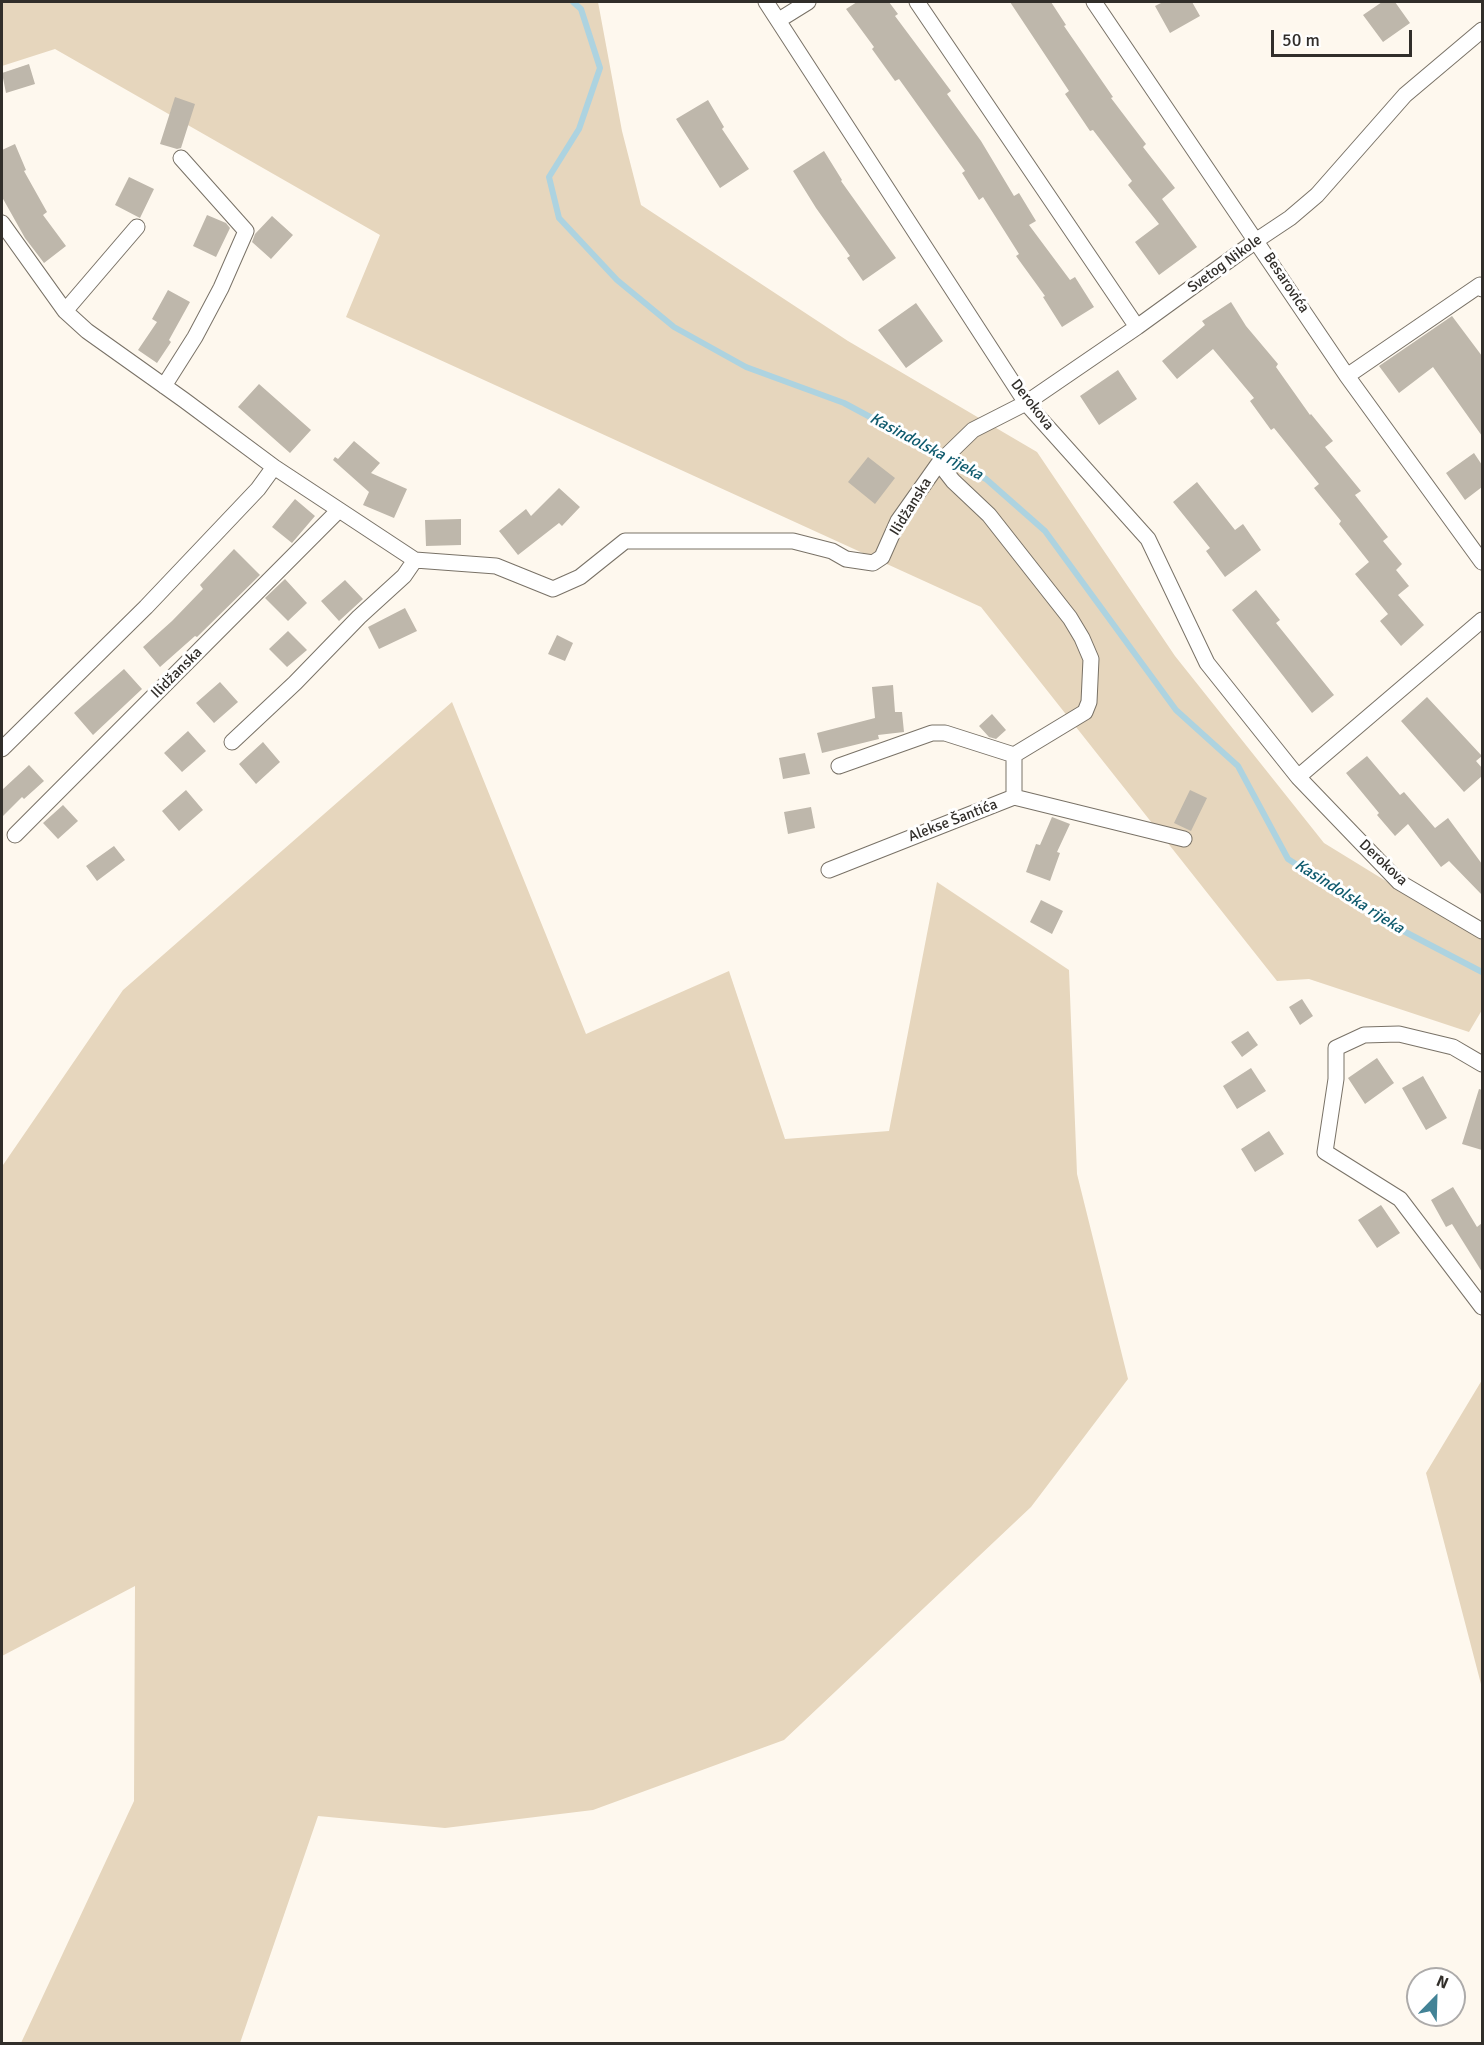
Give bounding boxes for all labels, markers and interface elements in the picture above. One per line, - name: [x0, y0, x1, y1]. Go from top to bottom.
- scale bar: [1274, 18, 1415, 56]
- text: 50 m: [1282, 29, 1320, 51]
- street label: Svetog Nikole: [1184, 231, 1266, 297]
- street label: Besarovića: [1259, 249, 1313, 317]
- street label: Derokova: [1007, 376, 1057, 434]
- water label: Kasindolska rijeka: [866, 409, 986, 485]
- street label: Ilidžanska: [886, 475, 936, 539]
- street label: Ilidžanska: [148, 644, 206, 702]
- street label: Alekse Šantića: [906, 796, 1000, 846]
- street label: Derokova: [1355, 836, 1411, 890]
- water label: Kasindolska rijeka: [1291, 856, 1407, 938]
- north arrow: [1406, 1967, 1466, 2027]
- text: N: [1433, 1971, 1451, 1994]

